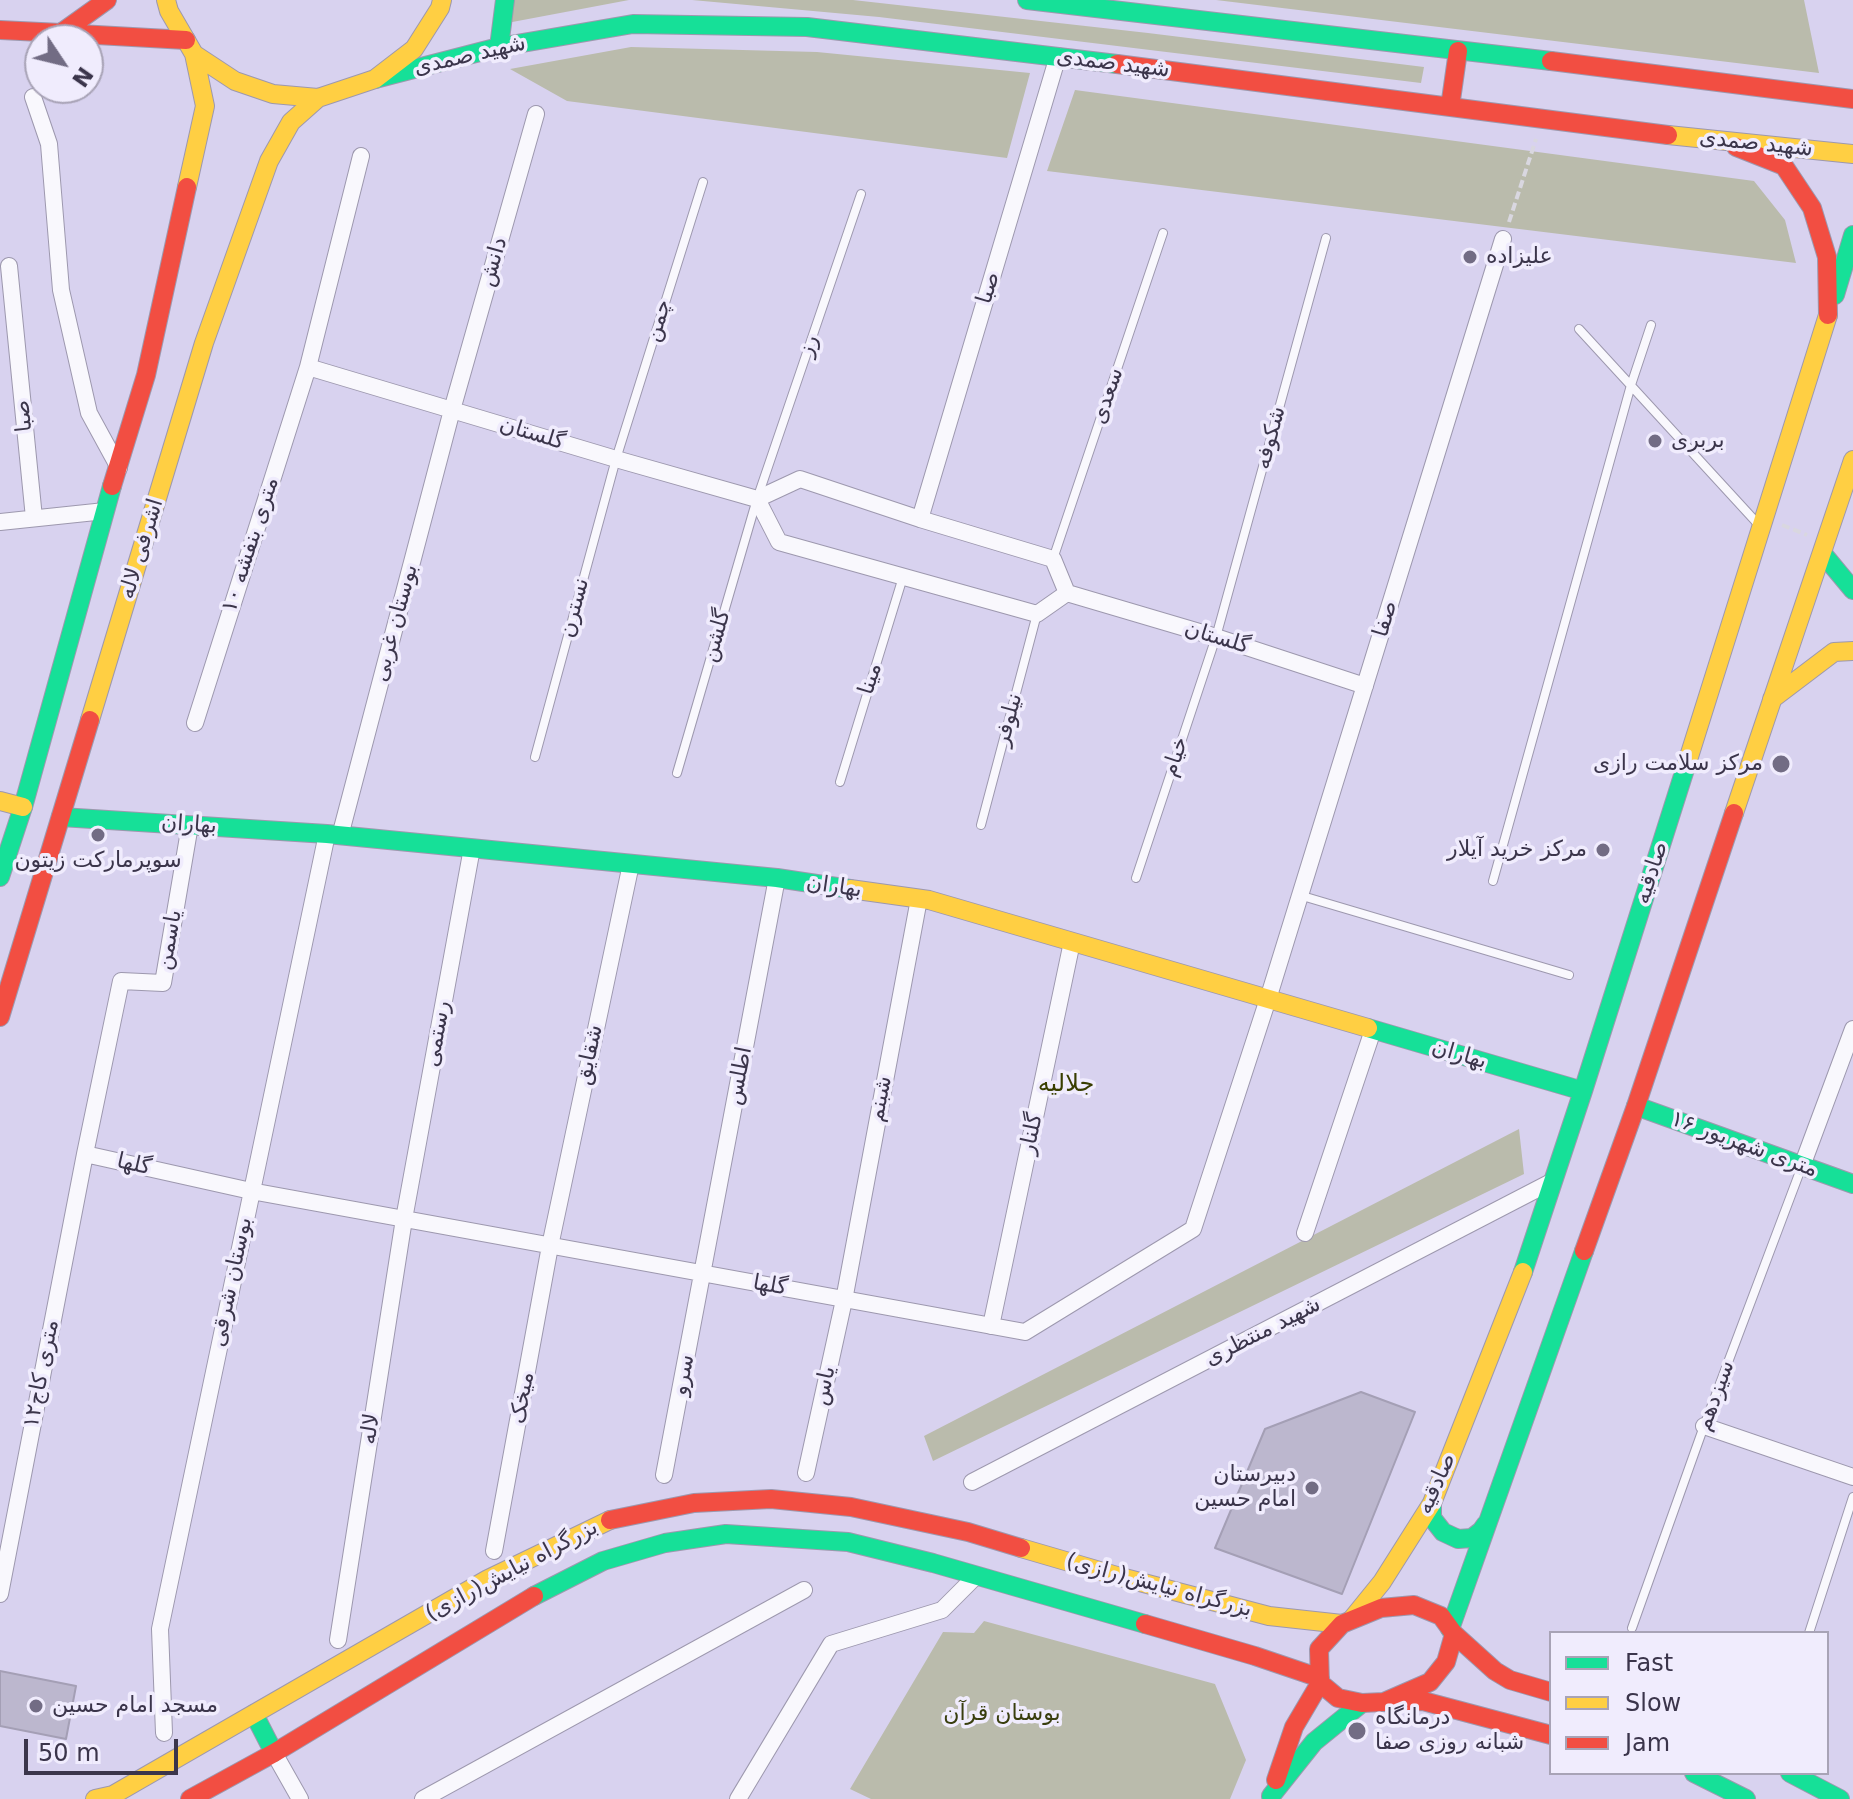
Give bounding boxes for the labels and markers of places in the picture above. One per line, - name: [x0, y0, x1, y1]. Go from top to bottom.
- place label: علیزاده: [1486, 244, 1553, 270]
- marker: علیزاده: [1461, 248, 1479, 266]
- place label: بربری: [1671, 428, 1725, 454]
- marker: بربری: [1646, 432, 1664, 450]
- place label: مرکز سلامت رازی: [1593, 751, 1763, 777]
- marker: مرکز سلامت رازی: [1770, 753, 1792, 775]
- marker: سوپرمارکت زیتون: [89, 826, 107, 844]
- place label: مرکز خرید آیلار: [1447, 837, 1587, 863]
- marker: مرکز خرید آیلار: [1594, 841, 1612, 859]
- place label: سوپرمارکت زیتون: [14, 848, 182, 874]
- place label: دبیرستان امام حسین: [1194, 1462, 1296, 1514]
- marker: دبیرستان امام حسین: [1303, 1479, 1321, 1497]
- place label: مسجد امام حسین: [52, 1693, 218, 1719]
- marker: مسجد امام حسین: [27, 1697, 45, 1715]
- place label: درمانگاه شبانه روزی صفا: [1375, 1705, 1524, 1756]
- marker: درمانگاه شبانه روزی صفا: [1346, 1720, 1368, 1742]

